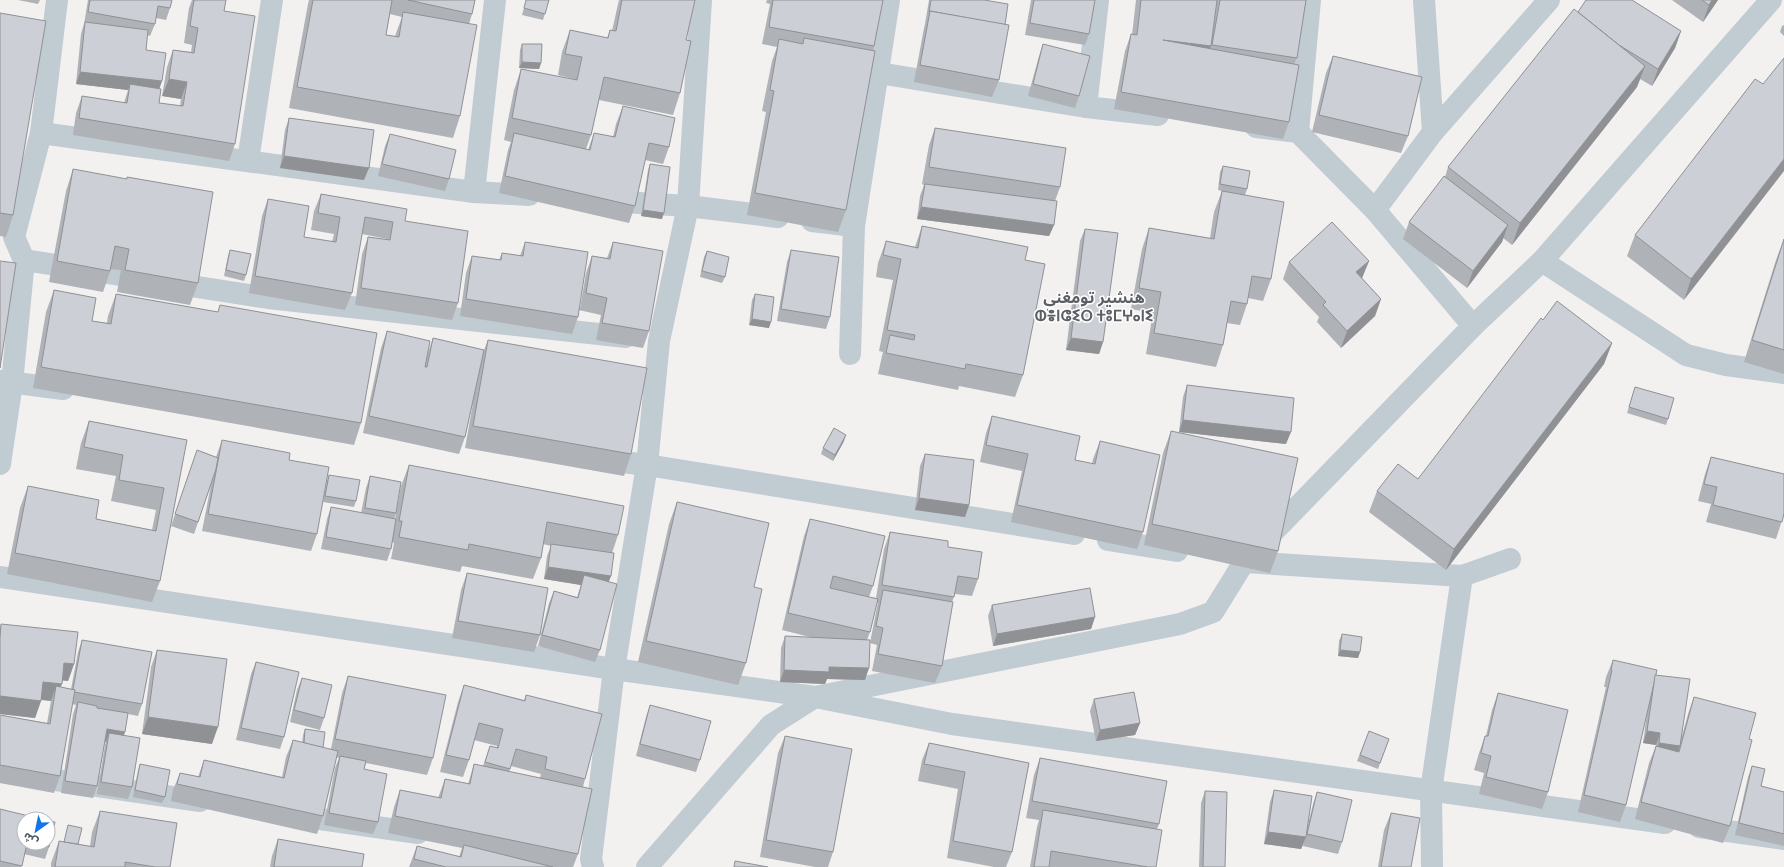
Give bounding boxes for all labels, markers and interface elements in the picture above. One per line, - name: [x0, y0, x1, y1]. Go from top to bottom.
- district label: هنشير تومغني ⵀⴻⵏⵛⵉⵔ ⵜⵓⵎⵖⴰⵏⵉ: [1035, 288, 1153, 325]
- north arrow: [16, 811, 56, 851]
- text: ش: [21, 829, 41, 849]

